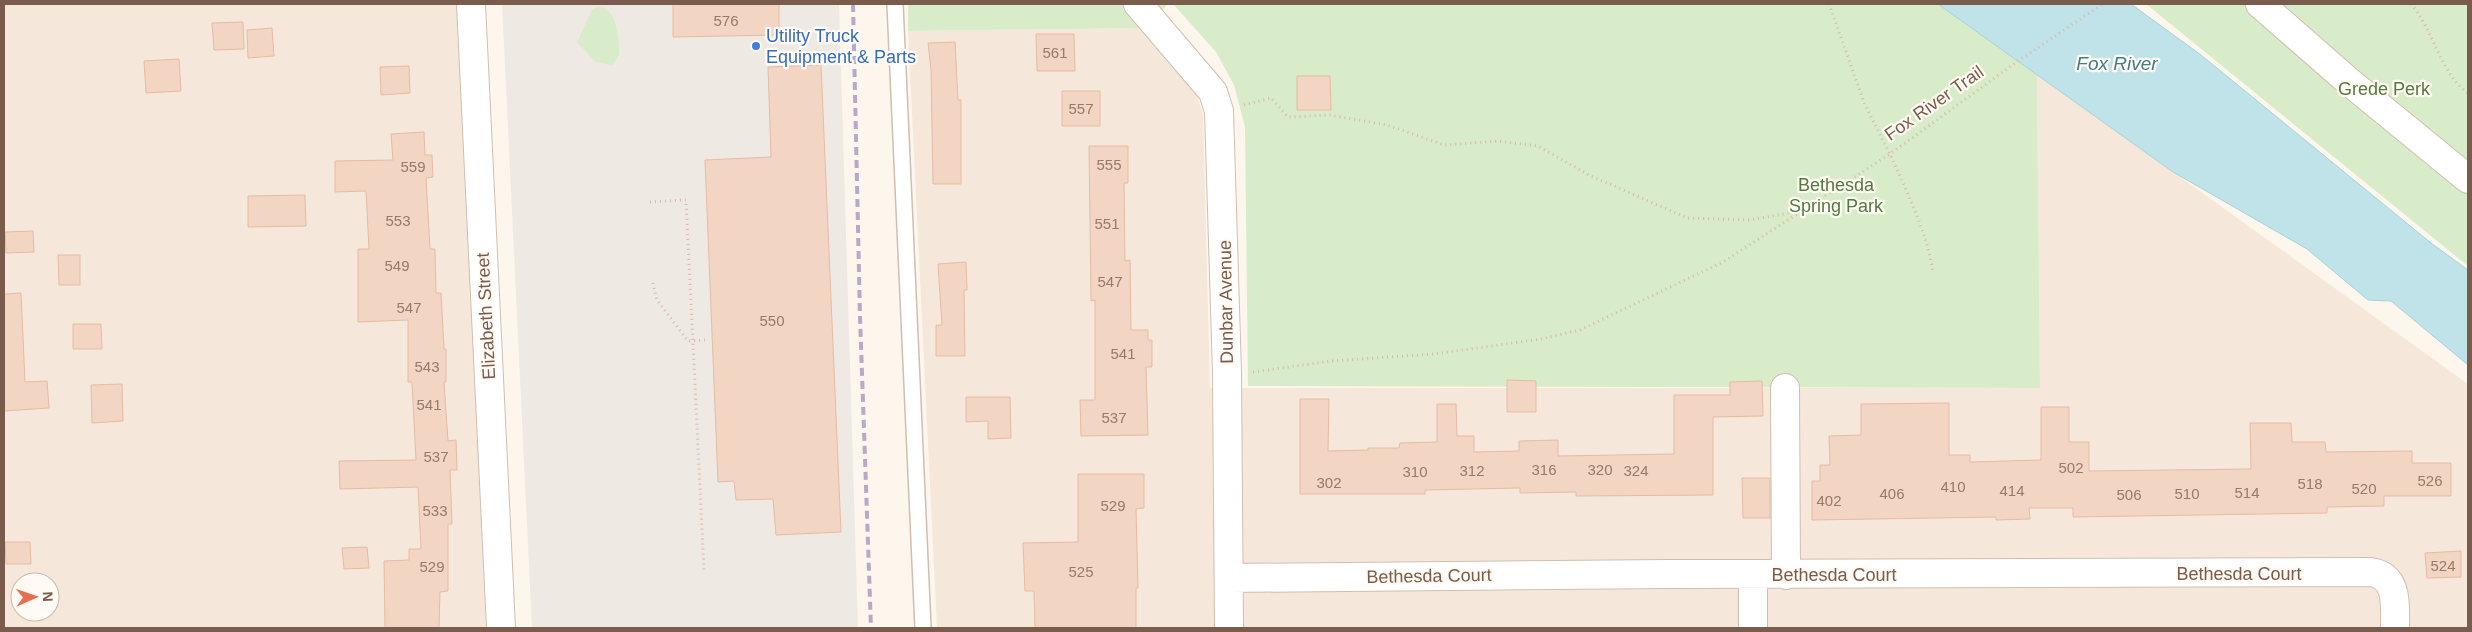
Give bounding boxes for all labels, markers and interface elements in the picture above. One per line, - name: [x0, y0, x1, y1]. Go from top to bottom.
- house number: 576: [713, 12, 739, 29]
- place label: Utility Truck Equipment & Parts: [766, 26, 916, 67]
- marker: Utility Truck Equipment & Parts: [750, 40, 762, 52]
- house number: 561: [1042, 44, 1068, 61]
- water label: Fox River: [2076, 53, 2158, 74]
- street label: Fox River Trail: [1881, 62, 1987, 144]
- park label: Grede Perk: [2338, 79, 2431, 99]
- house number: 557: [1068, 100, 1094, 117]
- house number: 555: [1096, 156, 1122, 173]
- house number: 559: [400, 158, 426, 175]
- park label: Bethesda Spring Park: [1789, 175, 1884, 216]
- house number: 553: [385, 212, 411, 229]
- house number: 551: [1094, 215, 1120, 232]
- street label: Dunbar Avenue: [1215, 240, 1237, 364]
- street label: Elizabeth Street: [473, 252, 499, 380]
- house number: 549: [384, 257, 410, 274]
- house number: 547: [1097, 273, 1123, 290]
- house number: 547: [396, 299, 422, 316]
- house number: 550: [759, 312, 785, 329]
- house number: 541: [1110, 345, 1136, 362]
- house number: 543: [414, 358, 440, 375]
- house number: 541: [416, 396, 442, 413]
- house number: 537: [1101, 409, 1127, 426]
- house number: 537: [423, 448, 449, 465]
- house number: 502: [2058, 459, 2084, 476]
- house number: 316: [1531, 461, 1557, 478]
- house number: 320: [1587, 461, 1613, 478]
- house number: 312: [1459, 462, 1485, 479]
- house number: 324: [1623, 462, 1649, 479]
- house number: 310: [1402, 463, 1428, 480]
- house number: 526: [2417, 472, 2443, 489]
- house number: 302: [1316, 474, 1342, 491]
- house number: 518: [2297, 475, 2323, 492]
- house number: 410: [1940, 478, 1966, 495]
- house number: 520: [2351, 480, 2377, 497]
- house number: 414: [1999, 482, 2025, 499]
- house number: 514: [2234, 484, 2260, 501]
- house number: 406: [1879, 485, 1905, 502]
- house number: 510: [2174, 485, 2200, 502]
- house number: 506: [2116, 486, 2142, 503]
- house number: 402: [1816, 492, 1842, 509]
- house number: 529: [1100, 497, 1126, 514]
- house number: 533: [422, 502, 448, 519]
- house number: 524: [2430, 557, 2456, 574]
- house number: 529: [419, 558, 445, 575]
- house number: 525: [1068, 563, 1094, 580]
- street label: Bethesda Court: [2176, 564, 2302, 584]
- street label: Bethesda Court: [1366, 565, 1492, 587]
- street label: Bethesda Court: [1771, 565, 1897, 585]
- north arrow: [10, 572, 60, 622]
- text: N: [40, 591, 56, 602]

